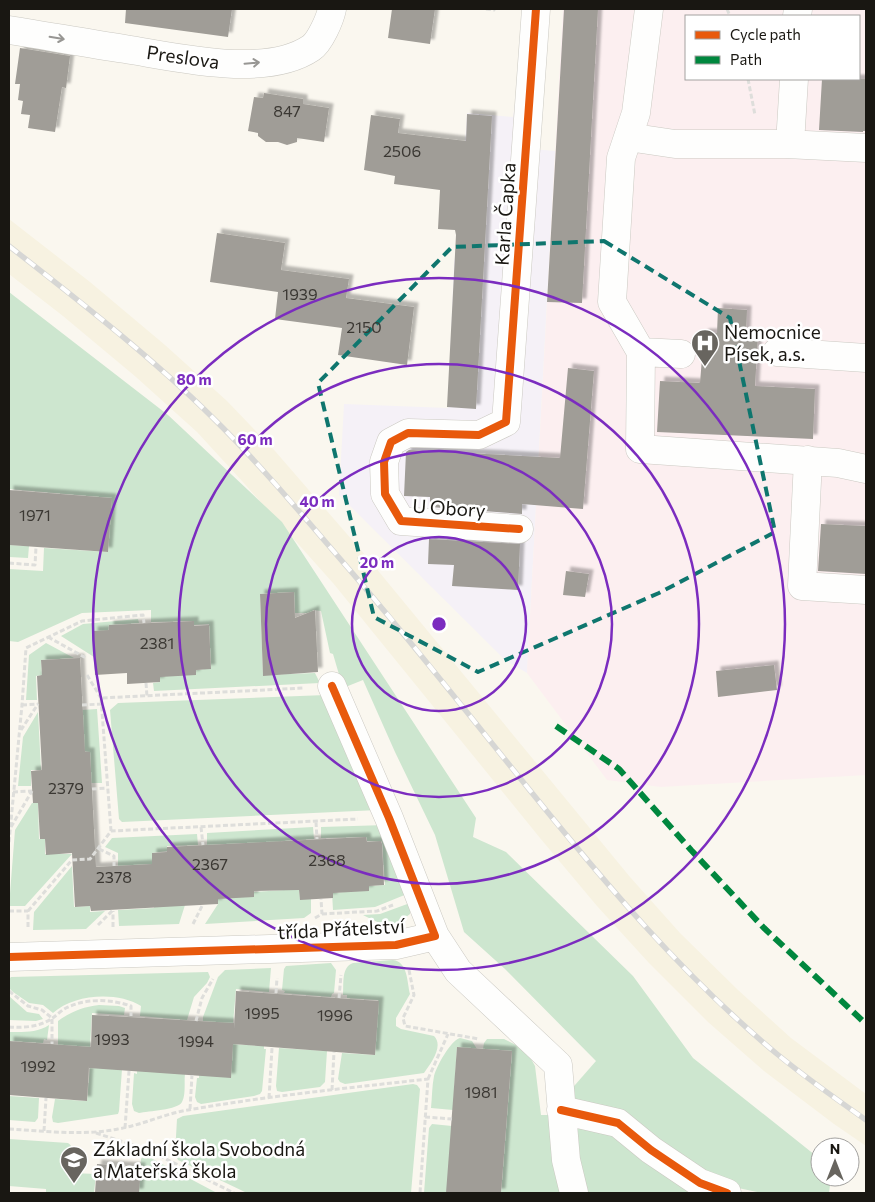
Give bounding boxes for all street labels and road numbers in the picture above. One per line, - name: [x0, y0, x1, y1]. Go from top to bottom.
- street label: Preslova: [145, 40, 221, 73]
- street label: Karla Čapka: [488, 162, 520, 266]
- street label: U Obory: [412, 493, 486, 522]
- street label: třída Přátelství: [277, 914, 406, 943]

